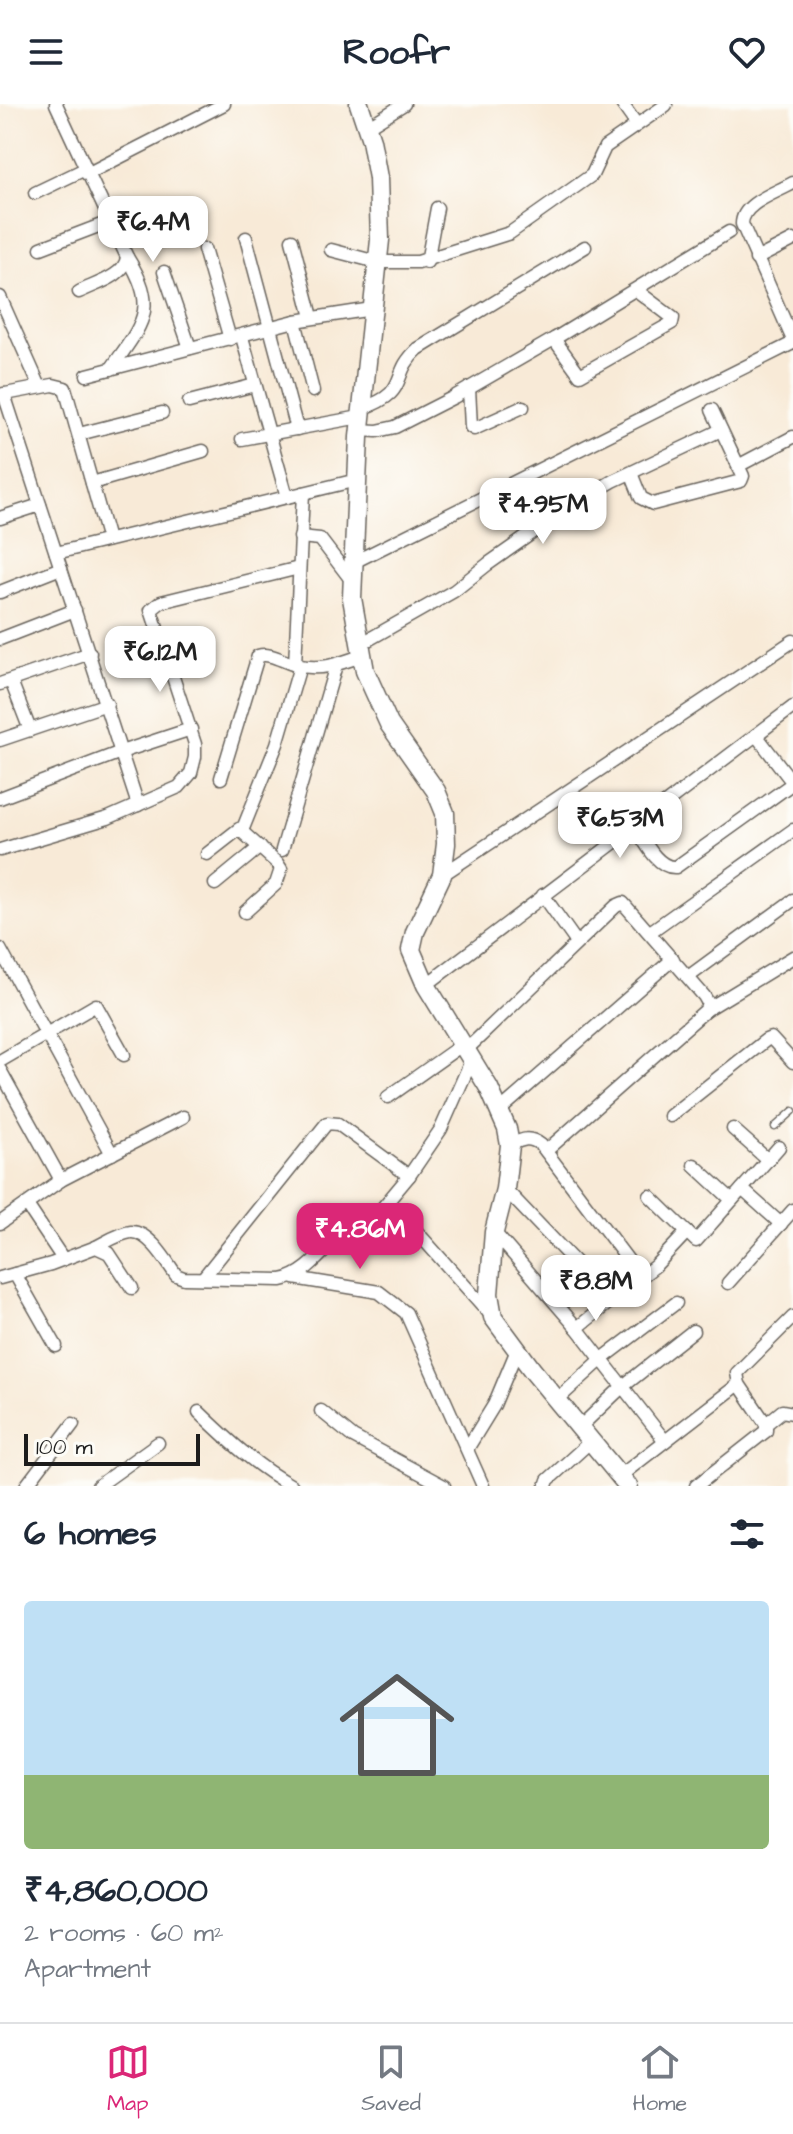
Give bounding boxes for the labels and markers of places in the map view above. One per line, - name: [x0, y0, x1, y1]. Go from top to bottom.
- pin: ₹6.4M: [97, 196, 209, 264]
- pin: ₹4.95M: [478, 478, 608, 546]
- pin: ₹6.12M: [95, 626, 225, 694]
- pin: ₹6.53M: [555, 792, 685, 860]
- pin: ₹4.86M: [295, 1203, 425, 1271]
- pin: ₹8.8M: [540, 1255, 652, 1323]

